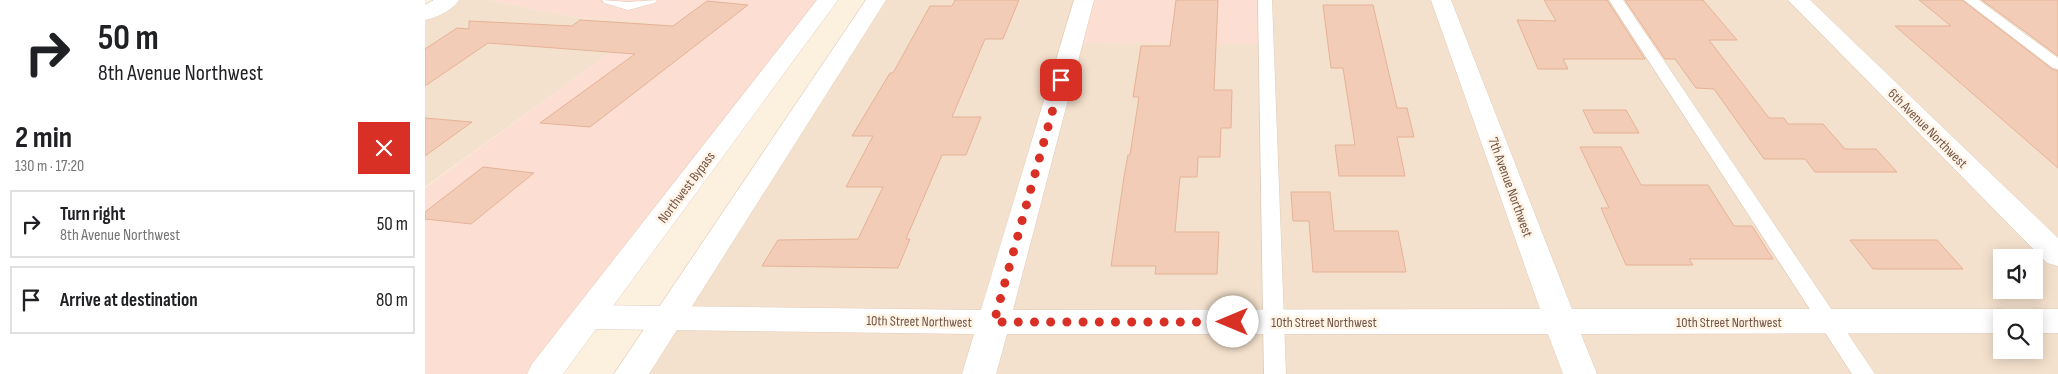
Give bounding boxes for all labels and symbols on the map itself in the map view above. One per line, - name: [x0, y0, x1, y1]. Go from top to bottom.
- pin: [1040, 59, 1082, 101]
- street label: 6th Avenue Northwest: [1884, 85, 1971, 172]
- street label: 7th Avenue Northwest: [1485, 135, 1536, 239]
- street label: Northwest Bypass: [654, 148, 719, 226]
- position arrow: [1206, 295, 1258, 347]
- street label: 10th Street Northwest: [866, 312, 972, 331]
- street label: 10th Street Northwest: [1271, 314, 1377, 331]
- street label: 10th Street Northwest: [1676, 314, 1782, 331]

